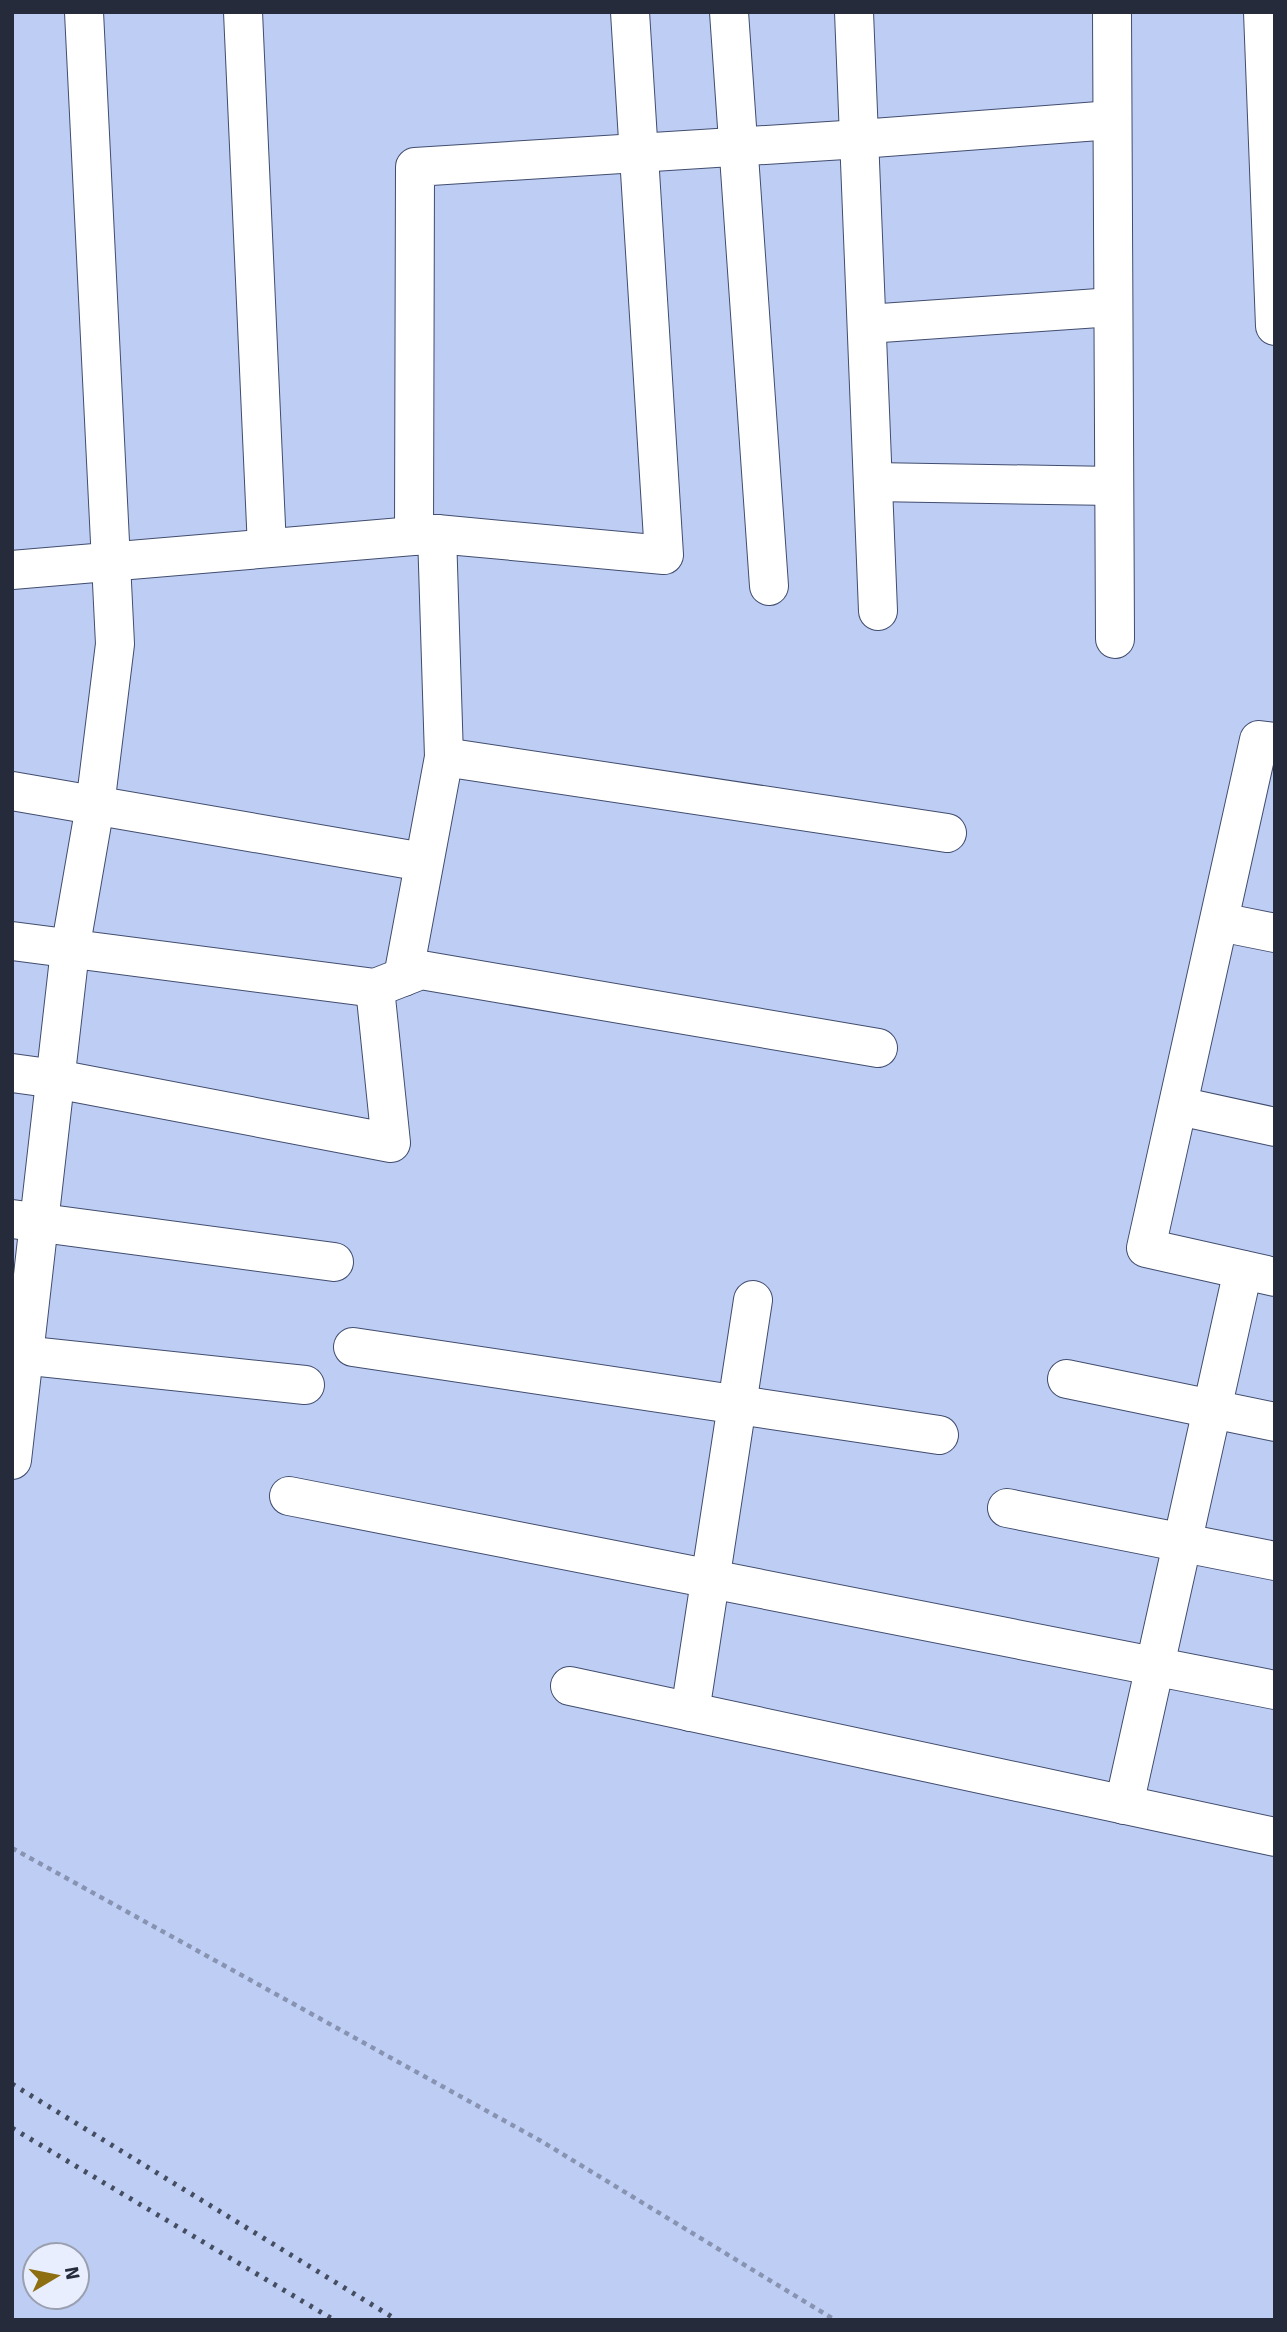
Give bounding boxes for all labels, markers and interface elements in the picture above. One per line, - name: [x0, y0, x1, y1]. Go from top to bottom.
- north arrow: [21, 2241, 91, 2311]
- text: N: [59, 2265, 85, 2282]

